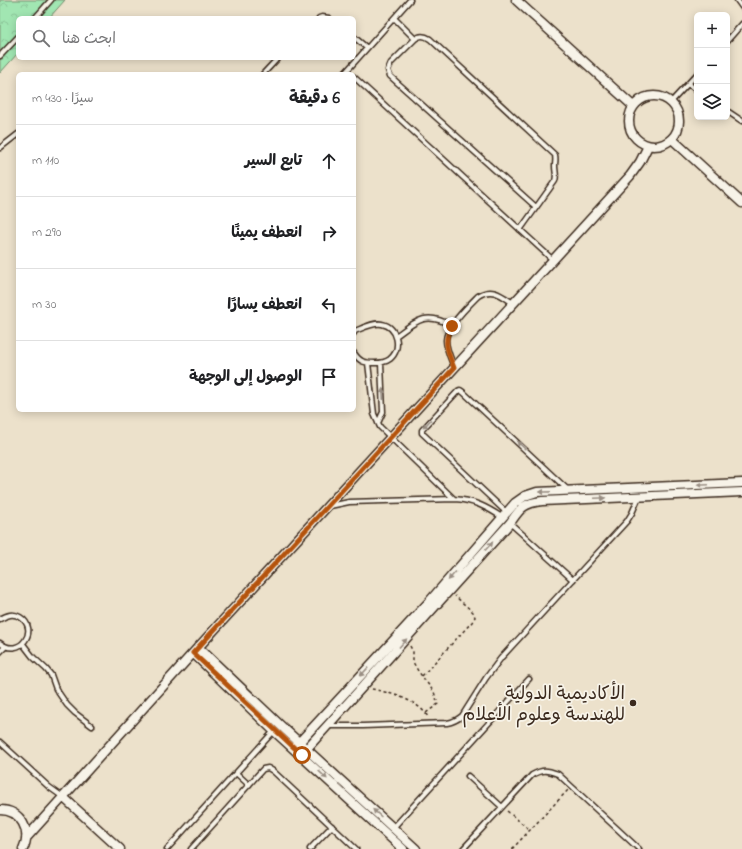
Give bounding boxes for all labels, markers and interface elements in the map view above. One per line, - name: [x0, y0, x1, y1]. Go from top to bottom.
- map controls: [694, 12, 730, 120]
- button: +: [694, 12, 730, 48]
- search box: [16, 16, 356, 60]
- icon: search: [30, 27, 52, 49]
- text: ابحث هنا: [62, 28, 116, 50]
- button: −: [694, 48, 730, 84]
- button: layers: [694, 84, 730, 120]
- text: 6 دقيقة: [289, 86, 340, 111]
- text: سيرًا · 430 m: [32, 89, 94, 108]
- text: تابع السير: [245, 150, 302, 172]
- icon: ahead: [318, 150, 340, 172]
- text: 110 m: [32, 151, 59, 170]
- text: انعطف يمينًا: [231, 222, 302, 244]
- icon: right: [318, 222, 340, 244]
- text: 290 m: [32, 223, 61, 242]
- text: انعطف يسارًا: [227, 294, 302, 316]
- icon: left: [318, 294, 340, 316]
- text: 30 m: [32, 295, 56, 314]
- route end: [443, 317, 461, 335]
- text: الوصول إلى الوجهة: [189, 366, 302, 388]
- icon: arrive: [318, 366, 340, 388]
- one-way arrow: [379, 388, 386, 400]
- one-way arrow: [423, 419, 432, 430]
- one-way arrow: [516, 441, 526, 450]
- one-way arrow: [697, 481, 709, 488]
- one-way arrow: [538, 489, 551, 495]
- one-way arrow: [594, 495, 606, 502]
- one-way arrow: [485, 541, 494, 551]
- one-way arrow: [447, 571, 456, 581]
- one-way arrow: [398, 638, 407, 648]
- one-way arrow: [360, 668, 369, 677]
- place label: الأكاديمية الدولية للهندسة وعلوم الأعلام: [462, 681, 625, 729]
- marker: الأكاديمية الدولية للهندسة وعلوم الأعلام: [628, 698, 638, 708]
- route start: [293, 746, 311, 764]
- one-way arrow: [318, 771, 329, 780]
- one-way arrow: [371, 809, 382, 818]

